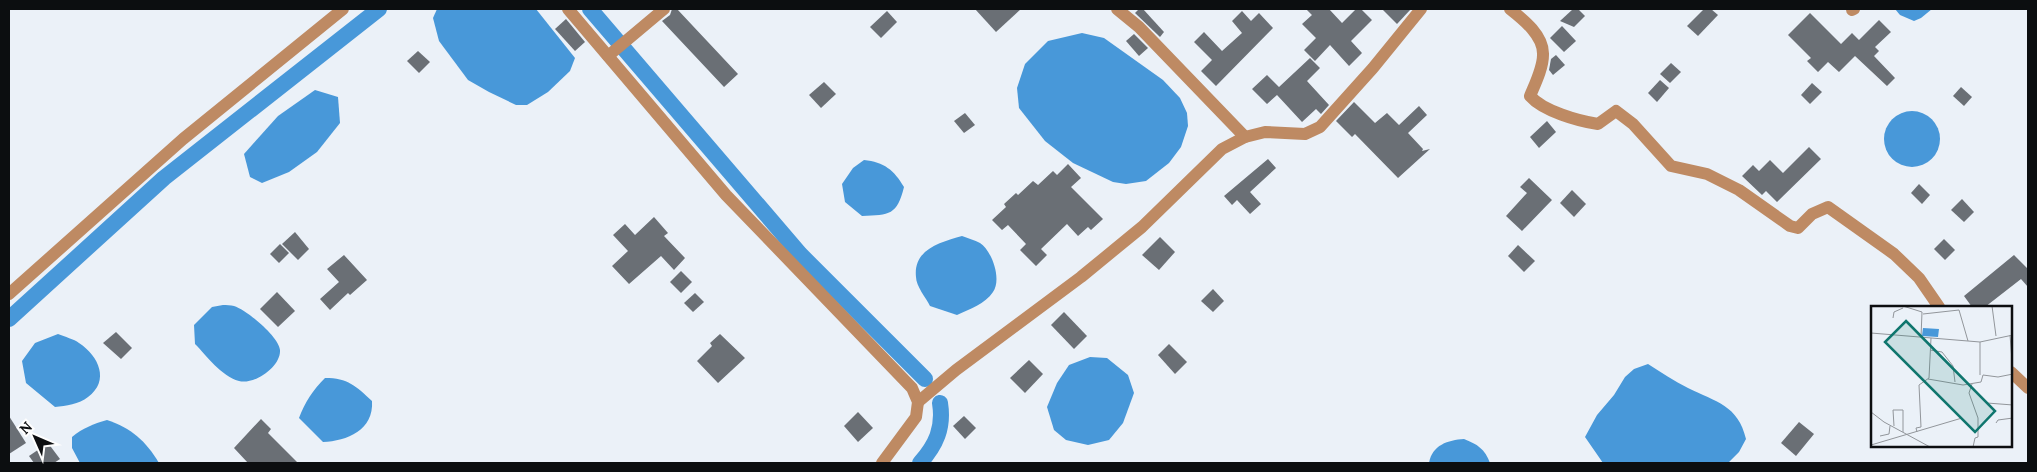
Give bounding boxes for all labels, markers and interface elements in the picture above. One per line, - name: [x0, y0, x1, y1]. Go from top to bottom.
- inset map: [1871, 306, 2012, 447]
- north arrow: [10, 412, 60, 462]
- text: N: [16, 417, 36, 438]

